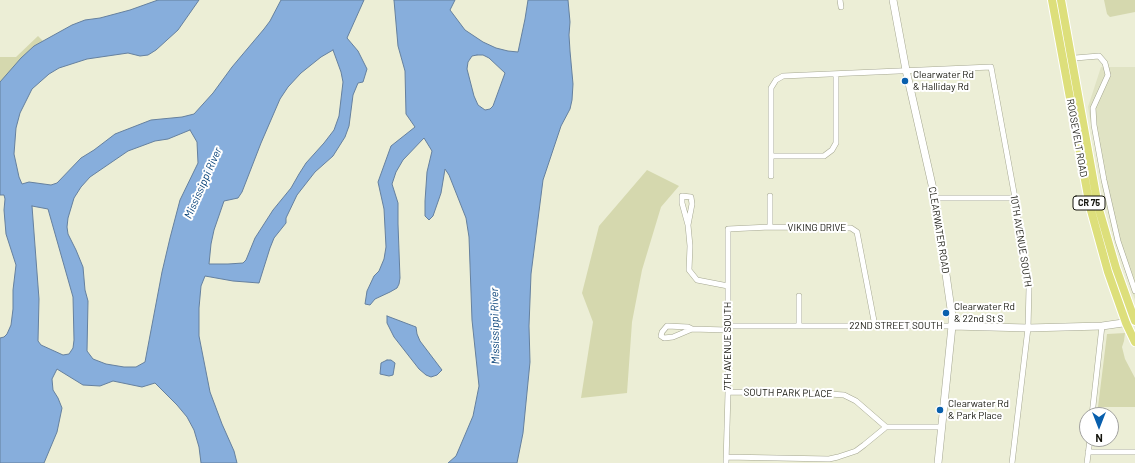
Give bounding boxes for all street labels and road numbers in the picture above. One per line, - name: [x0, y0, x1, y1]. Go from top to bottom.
- street label: ROOSEVELT ROAD: [1064, 98, 1090, 178]
- street label: CLEARWATER ROAD: [926, 186, 952, 274]
- street label: 10TH AVENUE SOUTH: [1008, 194, 1034, 288]
- road number: CR 75: [1073, 196, 1105, 210]
- street label: VIKING DRIVE: [788, 222, 846, 234]
- street label: 7TH AVENUE SOUTH: [722, 302, 734, 390]
- street label: 22ND STREET SOUTH: [849, 320, 943, 332]
- street label: SOUTH PARK PLACE: [743, 386, 833, 400]

